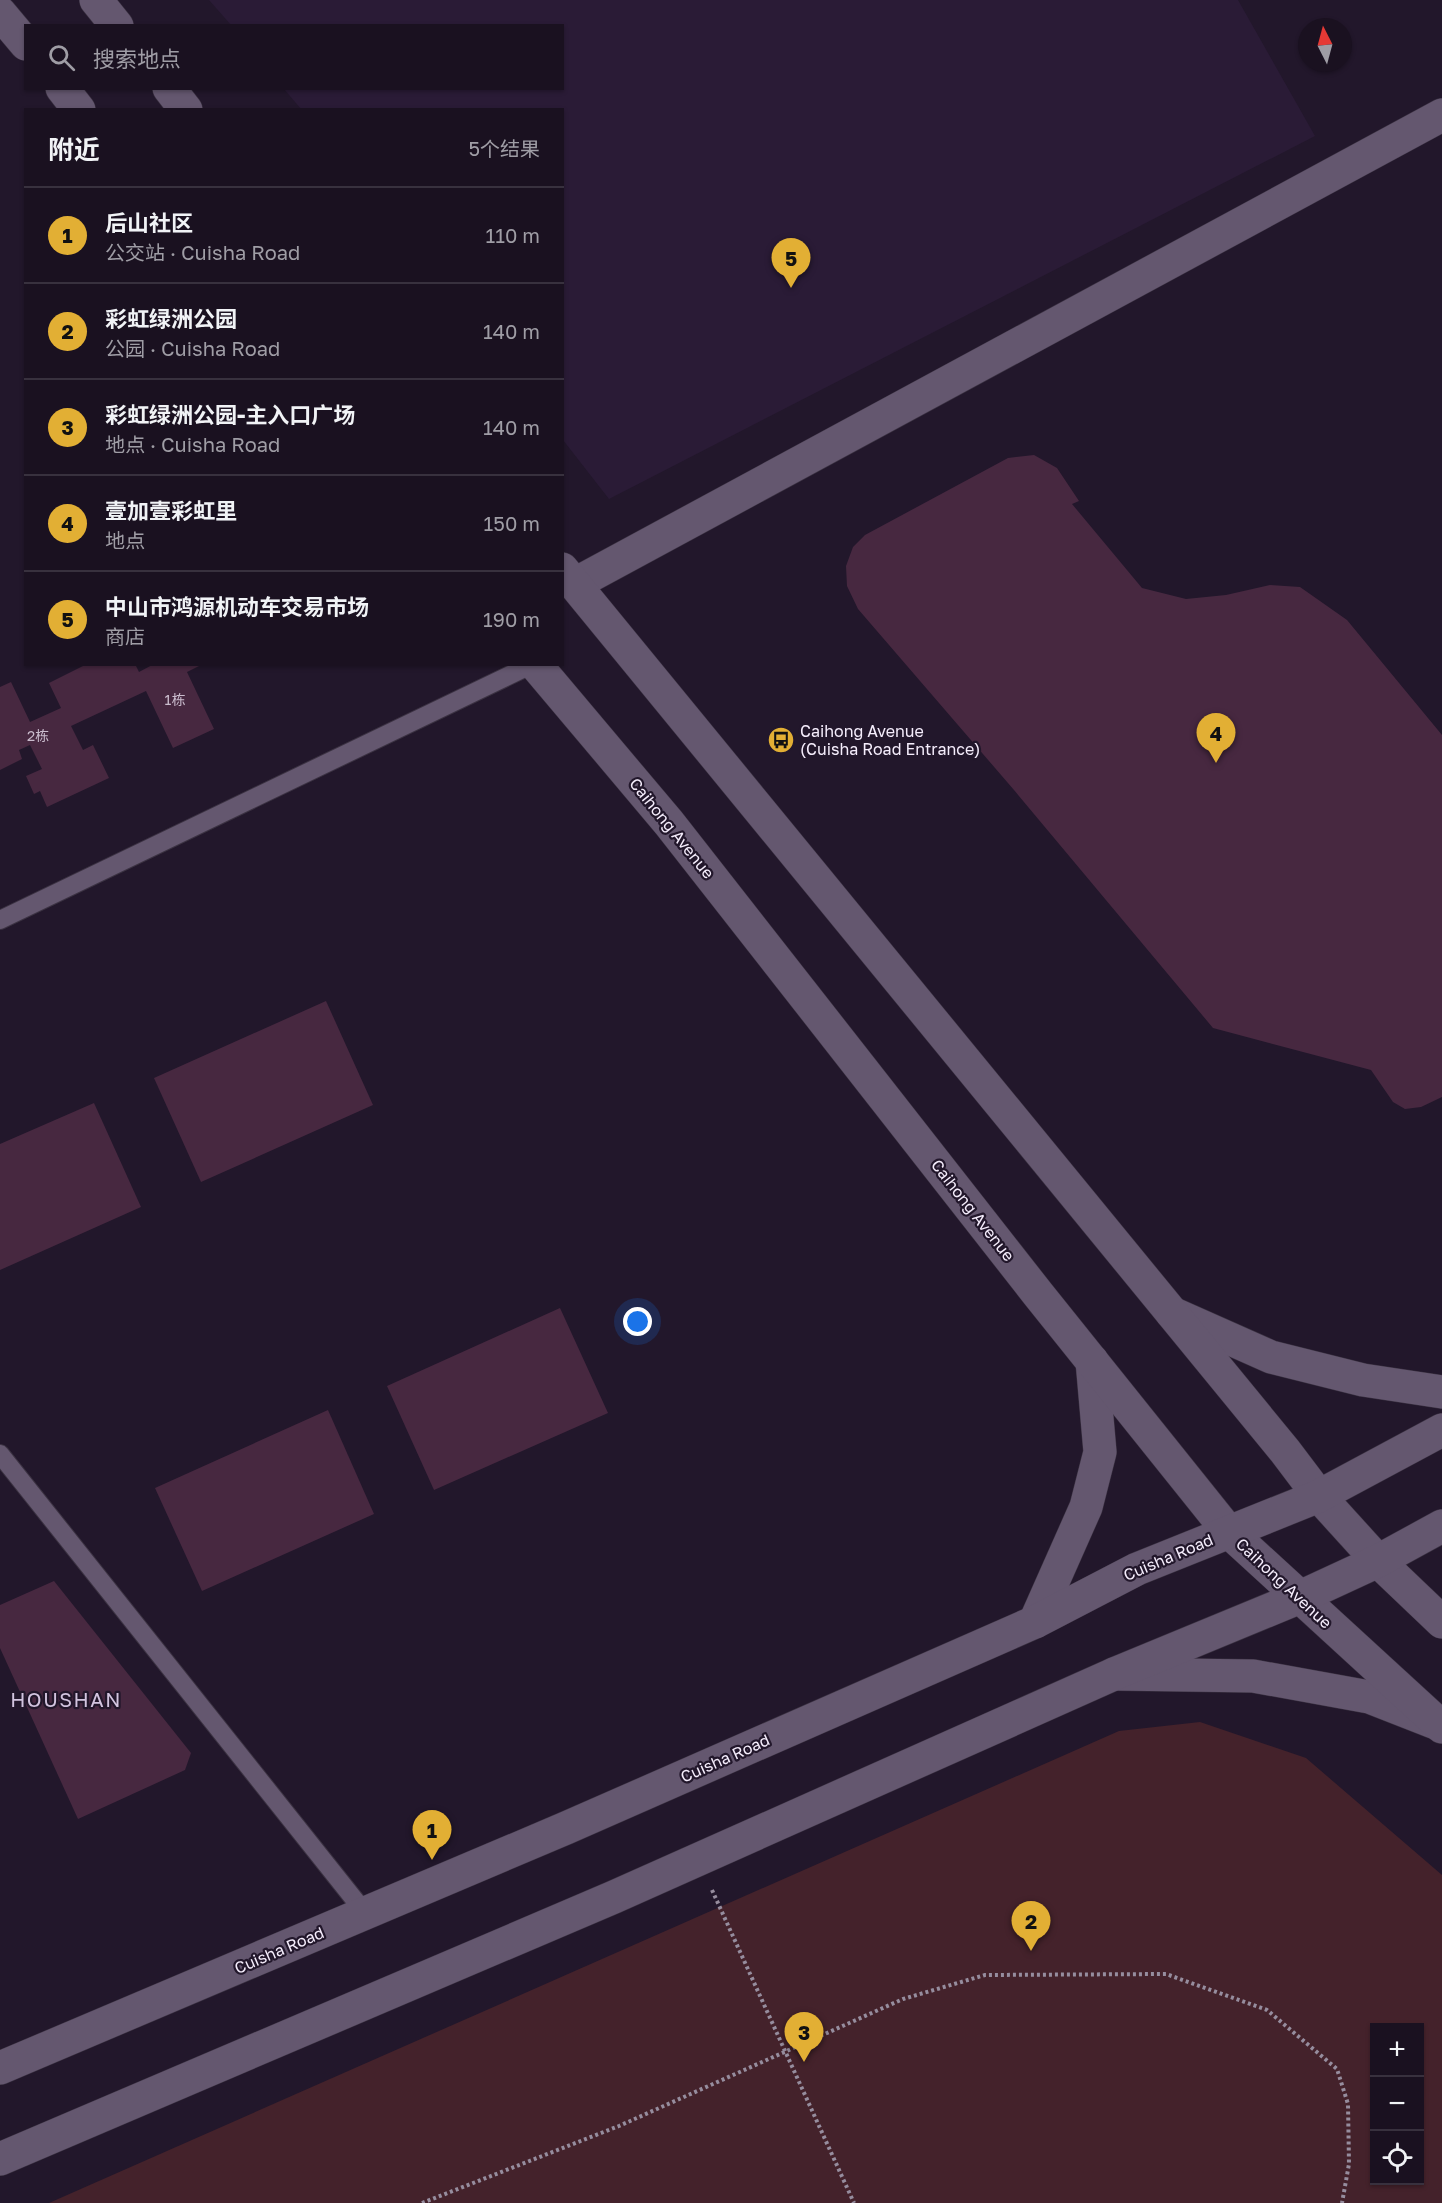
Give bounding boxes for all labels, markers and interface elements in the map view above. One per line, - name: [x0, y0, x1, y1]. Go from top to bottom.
- north arrow: [1298, 18, 1352, 72]
- search box: [24, 24, 564, 90]
- icon: search: [45, 41, 78, 74]
- text: 搜索地点: [93, 45, 181, 72]
- text: 附近: [48, 134, 100, 165]
- text: 5个结果: [468, 136, 540, 160]
- text: 后山社区: [105, 209, 193, 236]
- text: 1: [62, 223, 73, 247]
- text: 110 m: [486, 223, 540, 247]
- pin: 5: [772, 238, 810, 288]
- text: 公交站 · Cuisha Road: [105, 240, 300, 264]
- text: 彩虹绿洲公园: [105, 305, 237, 332]
- text: 2: [61, 319, 74, 343]
- text: 140 m: [483, 319, 540, 343]
- text: 公园 · Cuisha Road: [105, 336, 280, 360]
- text: 彩虹绿洲公园-主入口广场: [105, 401, 355, 428]
- text: 3: [61, 415, 74, 439]
- text: 140 m: [483, 415, 540, 439]
- text: 地点 · Cuisha Road: [105, 432, 280, 456]
- text: 壹加壹彩虹里: [105, 497, 237, 524]
- text: 4: [61, 511, 74, 535]
- text: 150 m: [484, 511, 540, 535]
- text: 地点: [105, 528, 145, 552]
- text: 中山市鸿源机动车交易市场: [105, 593, 369, 620]
- text: 5: [61, 607, 74, 631]
- text: 190 m: [483, 607, 540, 631]
- text: 商店: [105, 624, 145, 648]
- house number: 1栋: [165, 691, 185, 708]
- pin: 4: [1196, 714, 1236, 763]
- place label: Caihong Avenue (Cuisha Road Entrance): [800, 721, 980, 759]
- bus stop icon: Caihong Avenue (Cuisha Road Entrance): [766, 725, 796, 755]
- house number: 2栋: [27, 727, 49, 744]
- street label: Caihong Avenue: [625, 774, 719, 882]
- street label: Caihong Avenue: [927, 1155, 1019, 1265]
- your location: [623, 1307, 652, 1336]
- street label: Cuisha Road: [1120, 1529, 1216, 1585]
- street label: Caihong Avenue: [1232, 1533, 1336, 1633]
- district label: HOUSHAN: [10, 1687, 122, 1711]
- street label: Cuisha Road: [677, 1729, 773, 1787]
- pin: 1: [412, 1810, 452, 1860]
- pin: 2: [1012, 1902, 1050, 1951]
- street label: Cuisha Road: [231, 1922, 327, 1978]
- pin: 3: [784, 2012, 824, 2062]
- map controls: [1370, 2023, 1424, 2185]
- button: +: [1370, 2023, 1424, 2077]
- button: −: [1370, 2077, 1424, 2131]
- button: locate: [1370, 2131, 1424, 2185]

